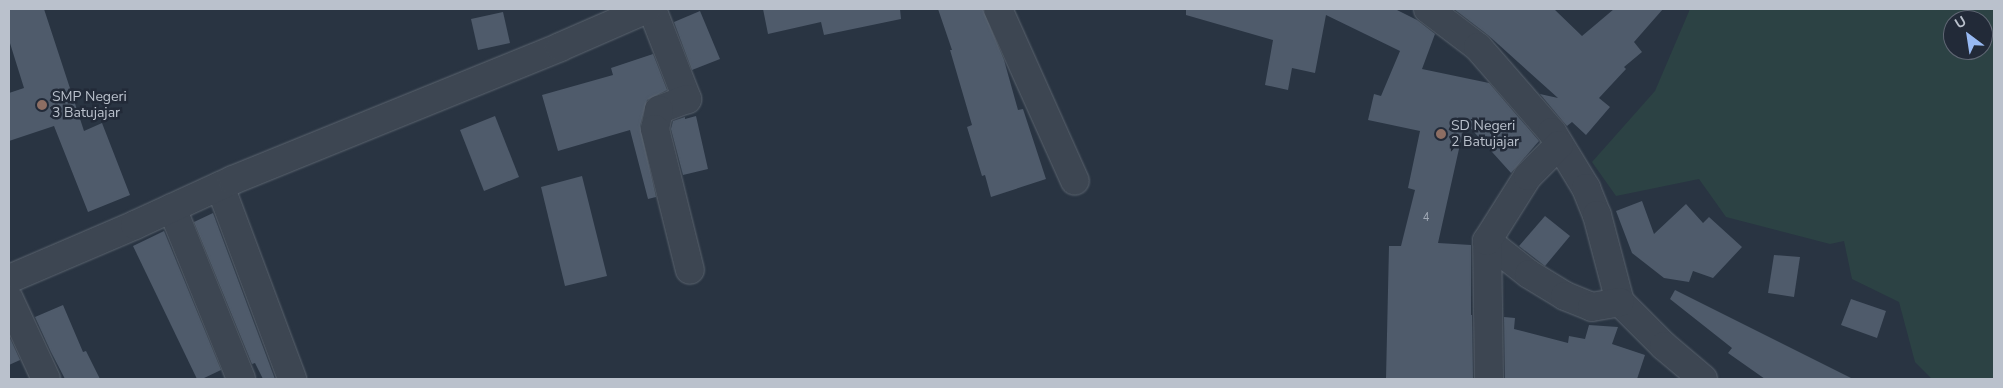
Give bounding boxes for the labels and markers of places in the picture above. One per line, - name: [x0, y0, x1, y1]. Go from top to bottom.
- place label: SMP Negeri 3 Batujajar: [52, 89, 127, 121]
- marker: SMP Negeri 3 Batujajar: [36, 99, 48, 111]
- place label: SD Negeri 2 Batujajar: [1451, 118, 1519, 150]
- marker: SD Negeri 2 Batujajar: [1435, 128, 1447, 140]

